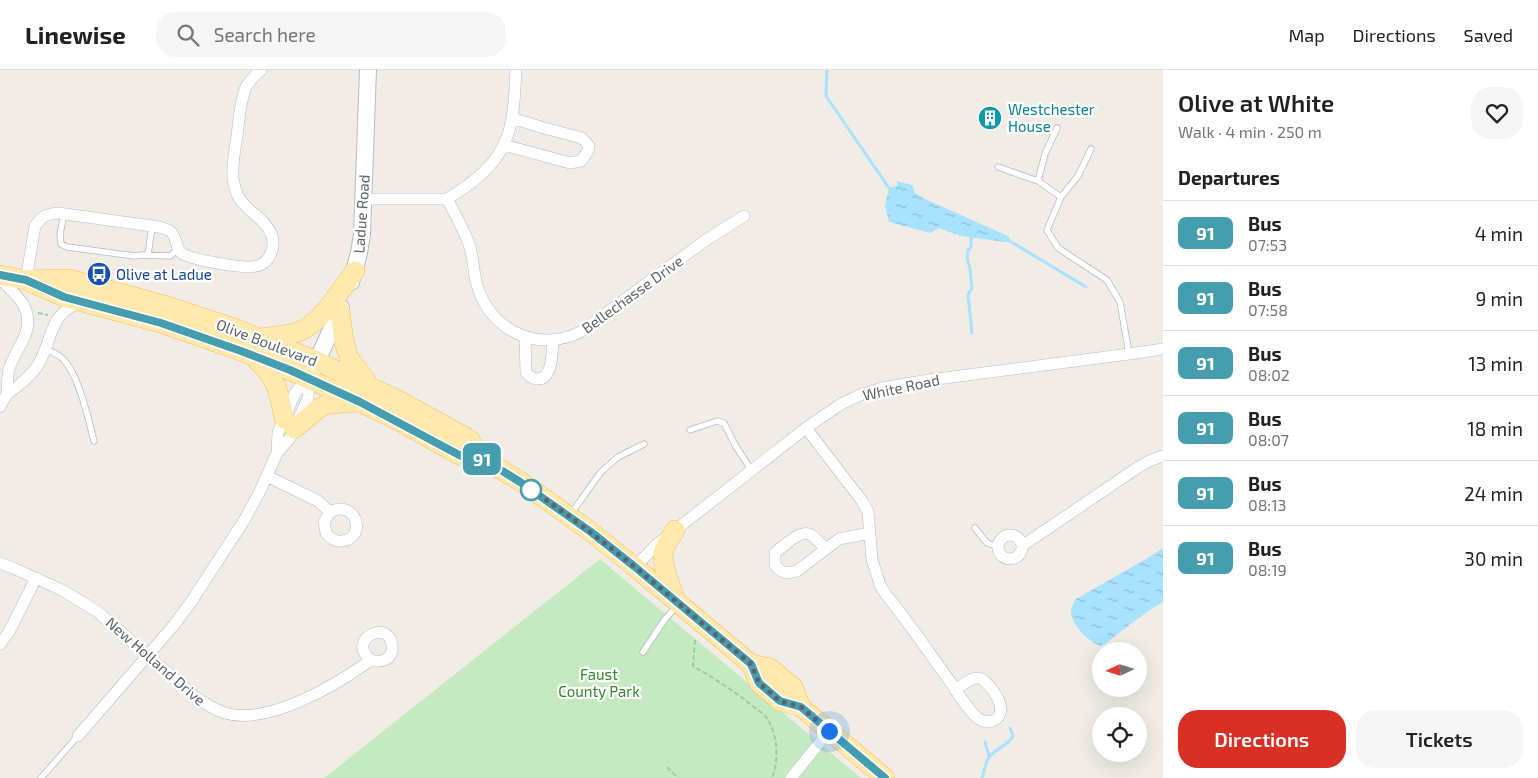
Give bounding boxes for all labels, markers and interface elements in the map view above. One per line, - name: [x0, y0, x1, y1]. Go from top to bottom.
- search box: [156, 12, 506, 57]
- text: Linewise: [25, 20, 126, 49]
- icon: search: [174, 21, 202, 49]
- text: Search here: [214, 23, 316, 46]
- text: Map: [1288, 24, 1325, 46]
- text: Directions: [1353, 24, 1436, 46]
- text: Saved: [1464, 24, 1513, 46]
- button: heart: [1471, 87, 1523, 139]
- text: Olive at White: [1178, 88, 1334, 117]
- place label: Westchester House: [1008, 100, 1095, 135]
- building icon: Westchester House: [977, 105, 1003, 131]
- text: Walk · 4 min · 250 m: [1178, 122, 1322, 141]
- text: Departures: [1178, 166, 1280, 189]
- street label: Ladue Road: [349, 174, 373, 254]
- text: Bus: [1248, 212, 1282, 235]
- text: 91: [1196, 222, 1215, 244]
- text: 4 min: [1475, 222, 1523, 245]
- text: 07:53: [1248, 235, 1287, 254]
- street label: Bellechasse Drive: [578, 251, 686, 337]
- bus stop icon: Olive at Ladue: [86, 261, 112, 287]
- place label: Olive at Ladue: [116, 265, 212, 283]
- text: Bus: [1248, 277, 1282, 300]
- text: 91: [1196, 287, 1215, 309]
- text: 9 min: [1475, 287, 1523, 310]
- text: 07:58: [1248, 300, 1288, 319]
- street label: Olive Boulevard: [214, 314, 320, 370]
- text: Bus: [1248, 342, 1282, 365]
- text: 91: [1196, 352, 1215, 374]
- text: 13 min: [1468, 352, 1523, 375]
- text: 08:02: [1248, 365, 1290, 384]
- street label: White Road: [861, 370, 941, 404]
- text: Bus: [1248, 407, 1282, 430]
- text: 91: [1196, 417, 1215, 439]
- text: 18 min: [1467, 417, 1523, 440]
- text: 08:07: [1248, 430, 1289, 449]
- line badge: 91: [460, 443, 504, 475]
- text: 91: [473, 448, 491, 470]
- text: Bus: [1248, 472, 1282, 495]
- unlabelled marker: [520, 479, 542, 501]
- text: 91: [1196, 482, 1215, 504]
- text: 24 min: [1464, 482, 1523, 505]
- text: 08:13: [1248, 495, 1286, 514]
- text: Bus: [1248, 537, 1282, 560]
- text: 91: [1196, 547, 1215, 569]
- text: 30 min: [1464, 547, 1523, 570]
- text: 08:19: [1248, 560, 1287, 579]
- street label: New Holland Drive: [103, 613, 209, 709]
- north arrow: [1092, 642, 1148, 698]
- map controls: [1092, 642, 1147, 762]
- park label: Faust County Park: [558, 665, 640, 700]
- button: locate: [1092, 707, 1147, 762]
- button: Directions: [1178, 710, 1346, 768]
- button: Tickets: [1356, 710, 1523, 768]
- your location: [817, 719, 842, 744]

